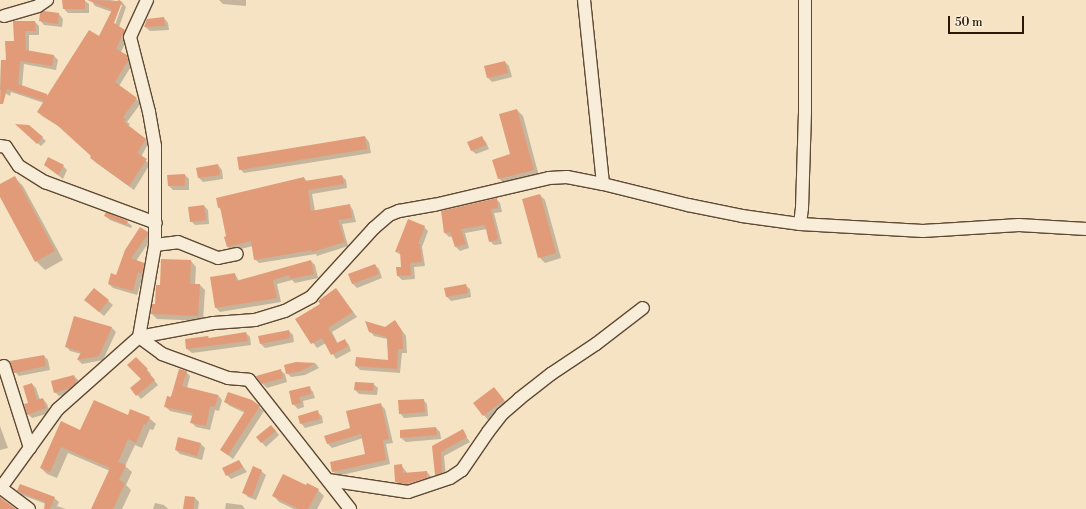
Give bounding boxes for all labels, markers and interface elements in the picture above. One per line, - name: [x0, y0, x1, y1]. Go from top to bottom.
- scale bar: [950, 8, 1026, 34]
- text: 50 m: [955, 15, 983, 30]

